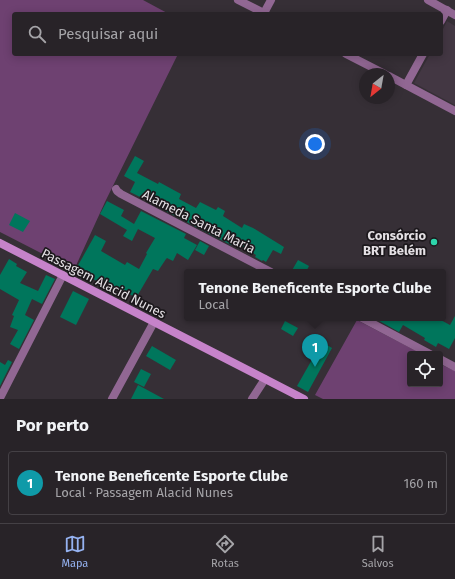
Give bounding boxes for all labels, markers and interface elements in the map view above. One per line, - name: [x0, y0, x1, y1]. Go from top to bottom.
- search box: [12, 12, 443, 56]
- icon: search: [26, 23, 48, 45]
- text: Pesquisar aqui: [58, 25, 158, 43]
- north arrow: [359, 68, 395, 104]
- your location: [305, 134, 325, 154]
- street label: Alameda Santa Maria: [140, 186, 258, 256]
- place label: Consórcio BRT Belém: [363, 228, 426, 258]
- marker: Consórcio BRT Belém: [429, 237, 439, 247]
- street label: Passagem Alacid Nunes: [39, 246, 168, 321]
- popup: [184, 269, 446, 321]
- text: Tenone Beneficente Esporte Clube: [199, 279, 431, 297]
- text: Local: [199, 297, 229, 312]
- pin: 1: [302, 334, 328, 367]
- map controls: [407, 351, 443, 387]
- button: locate: [407, 351, 443, 387]
- text: Por perto: [16, 415, 89, 436]
- text: Tenone Beneficente Esporte Clube: [55, 467, 288, 485]
- text: 1: [27, 476, 33, 491]
- text: 160 m: [404, 476, 438, 491]
- text: Local · Passagem Alacid Nunes: [55, 485, 233, 500]
- tab: Mapa: [61, 533, 88, 570]
- tab: Rotas: [211, 533, 239, 570]
- tab: Salvos: [362, 533, 394, 570]

